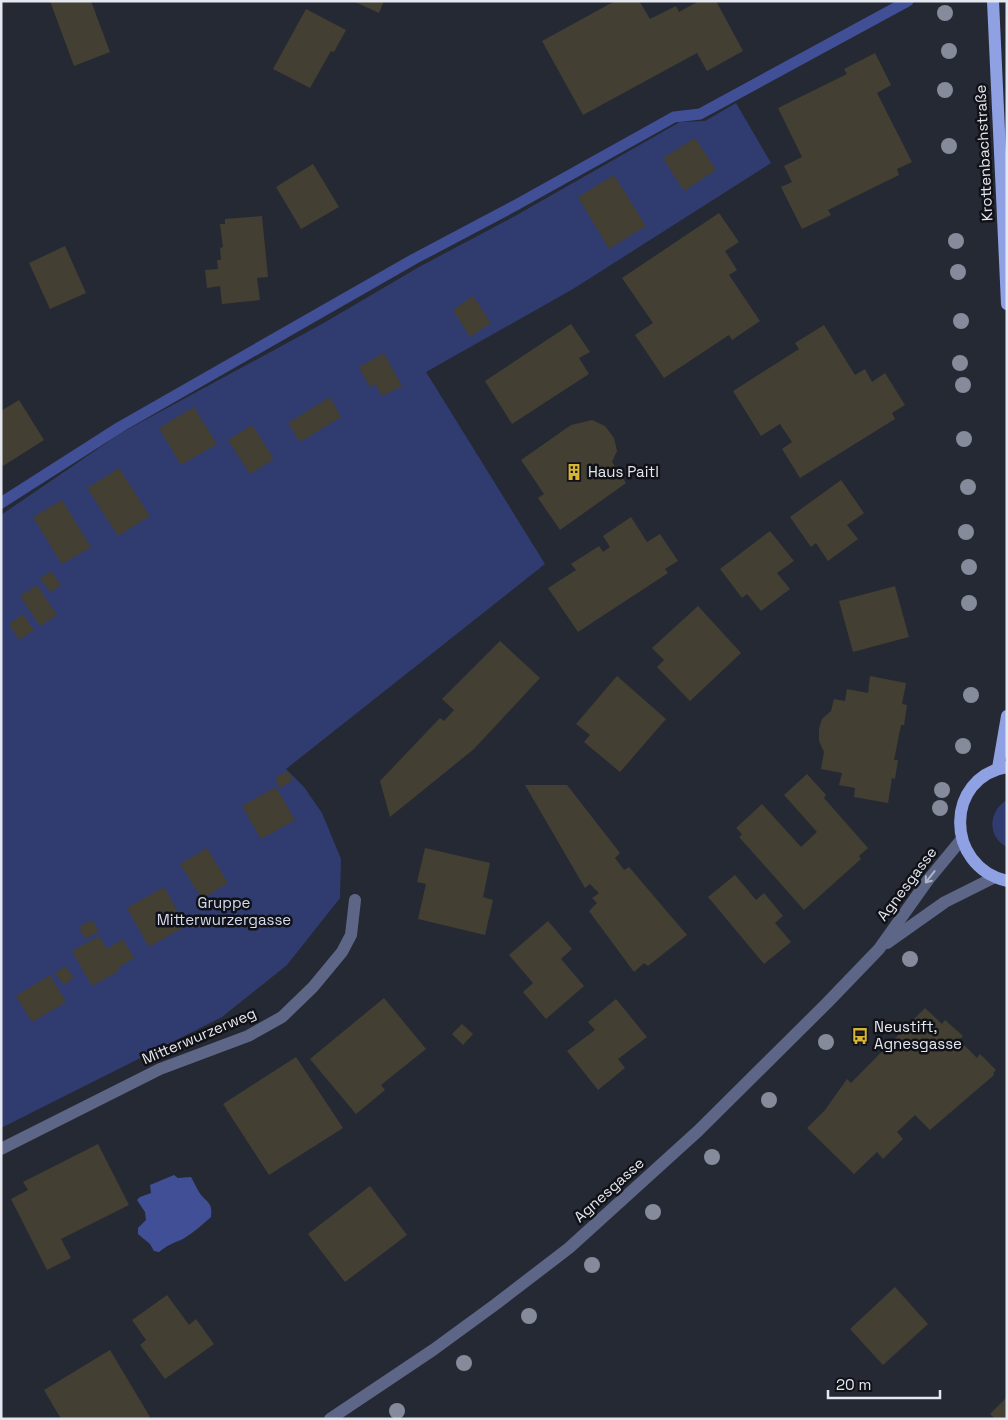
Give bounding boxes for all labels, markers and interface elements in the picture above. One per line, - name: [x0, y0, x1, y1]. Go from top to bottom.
- street label: Krottenbachstraße: [970, 84, 997, 222]
- building icon: Haus Paitl: [564, 462, 584, 482]
- place label: Haus Paitl: [588, 462, 659, 481]
- street label: Agnesgasse: [873, 843, 941, 925]
- one-way arrow: [925, 870, 936, 883]
- park label: Gruppe Mitterwurzergasse: [157, 893, 291, 929]
- street label: Mitterwurzerweg: [139, 1003, 259, 1068]
- place label: Neustift, Agnesgasse: [874, 1017, 962, 1053]
- bus stop icon: Neustift, Agnesgasse: [850, 1026, 870, 1046]
- street label: Agnesgasse: [570, 1153, 648, 1226]
- scale bar: [828, 1368, 940, 1400]
- text: 20 m: [836, 1375, 871, 1394]

